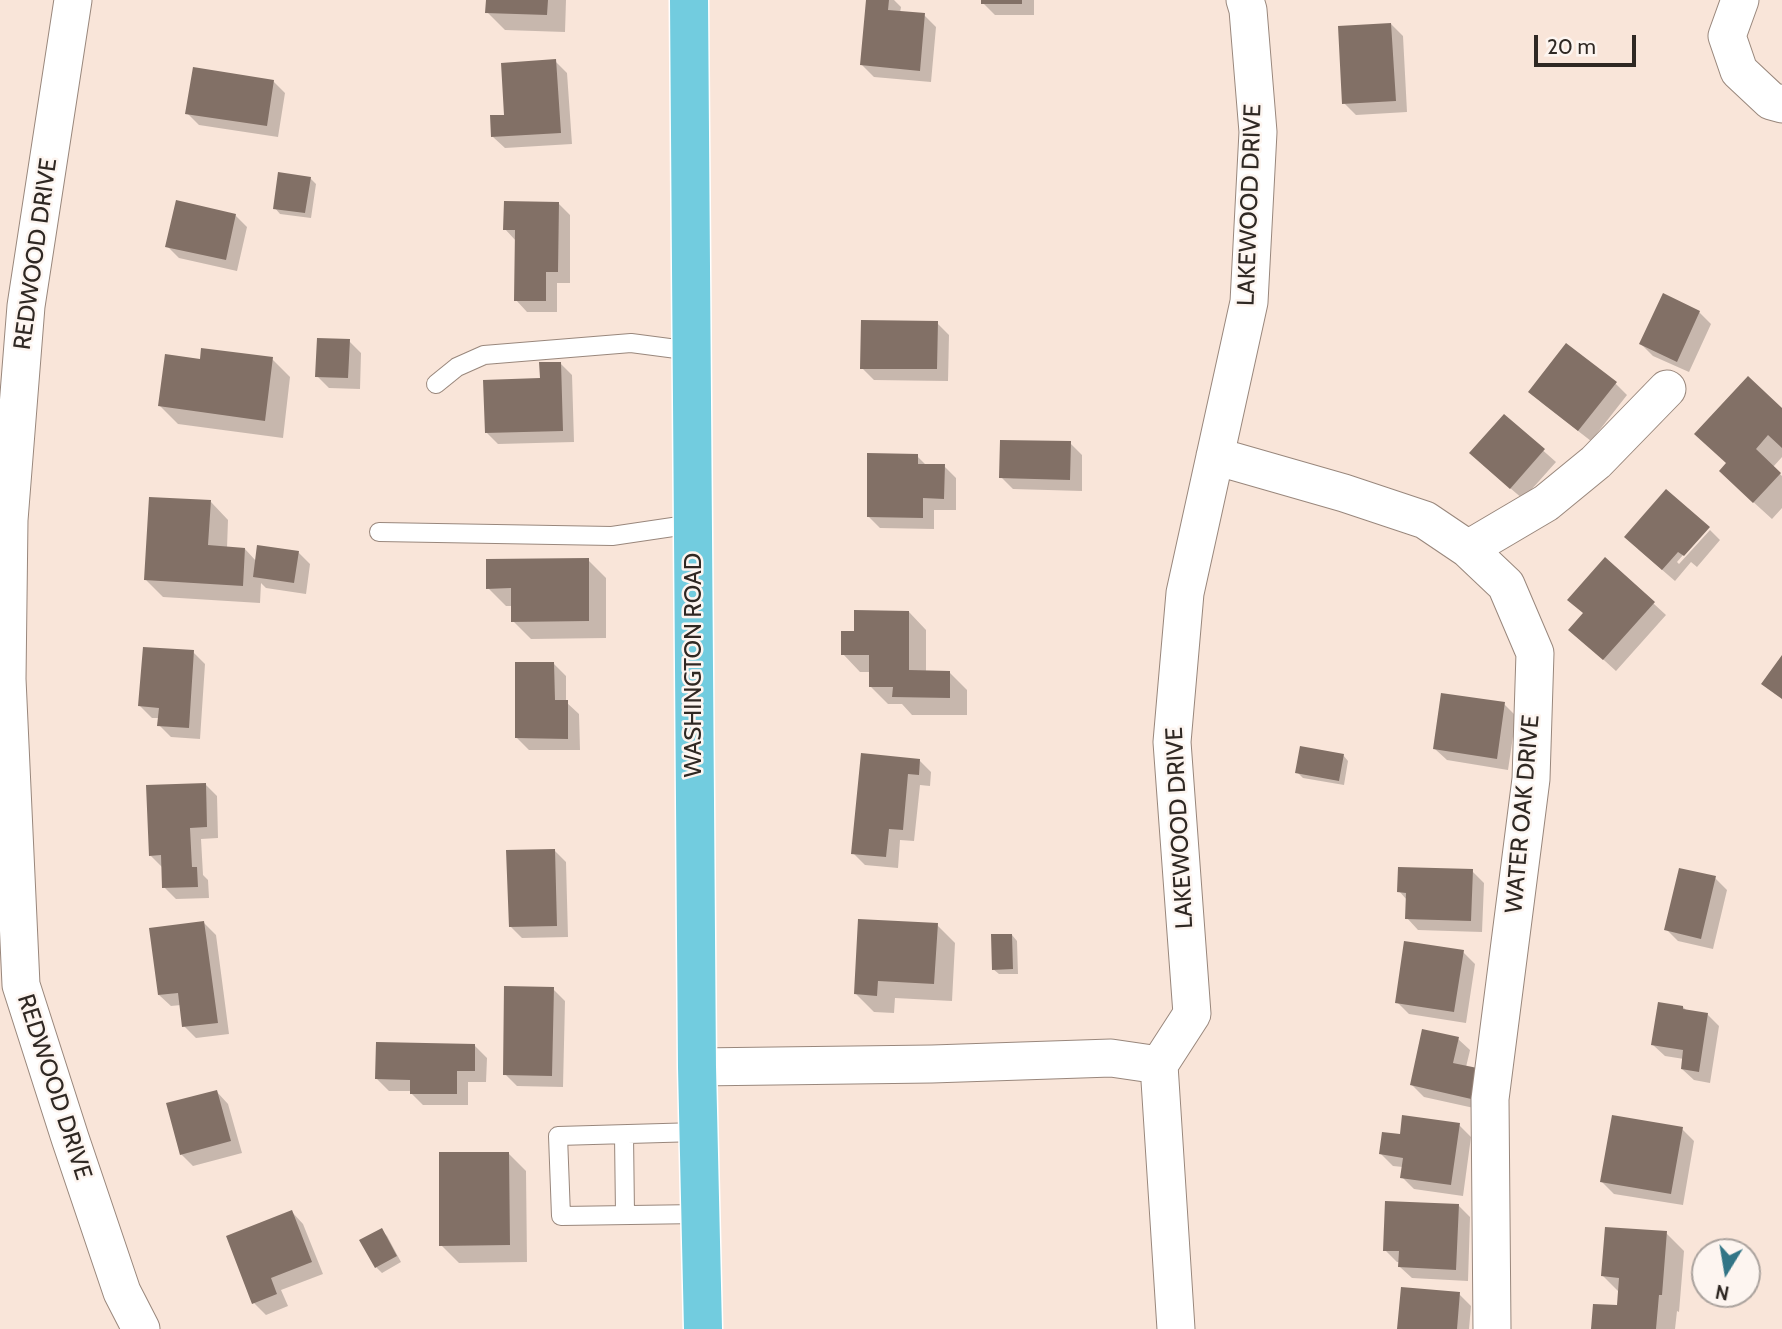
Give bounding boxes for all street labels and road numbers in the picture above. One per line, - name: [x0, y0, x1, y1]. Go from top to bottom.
- street label: LAKEWOOD DRIVE: [1232, 104, 1268, 306]
- street label: REDWOOD DRIVE: [8, 156, 64, 352]
- street label: WASHINGTON ROAD: [680, 553, 708, 777]
- street label: WATER OAK DRIVE: [1500, 714, 1546, 914]
- street label: LAKEWOOD DRIVE: [1160, 726, 1200, 930]
- street label: REDWOOD DRIVE: [10, 991, 98, 1183]

